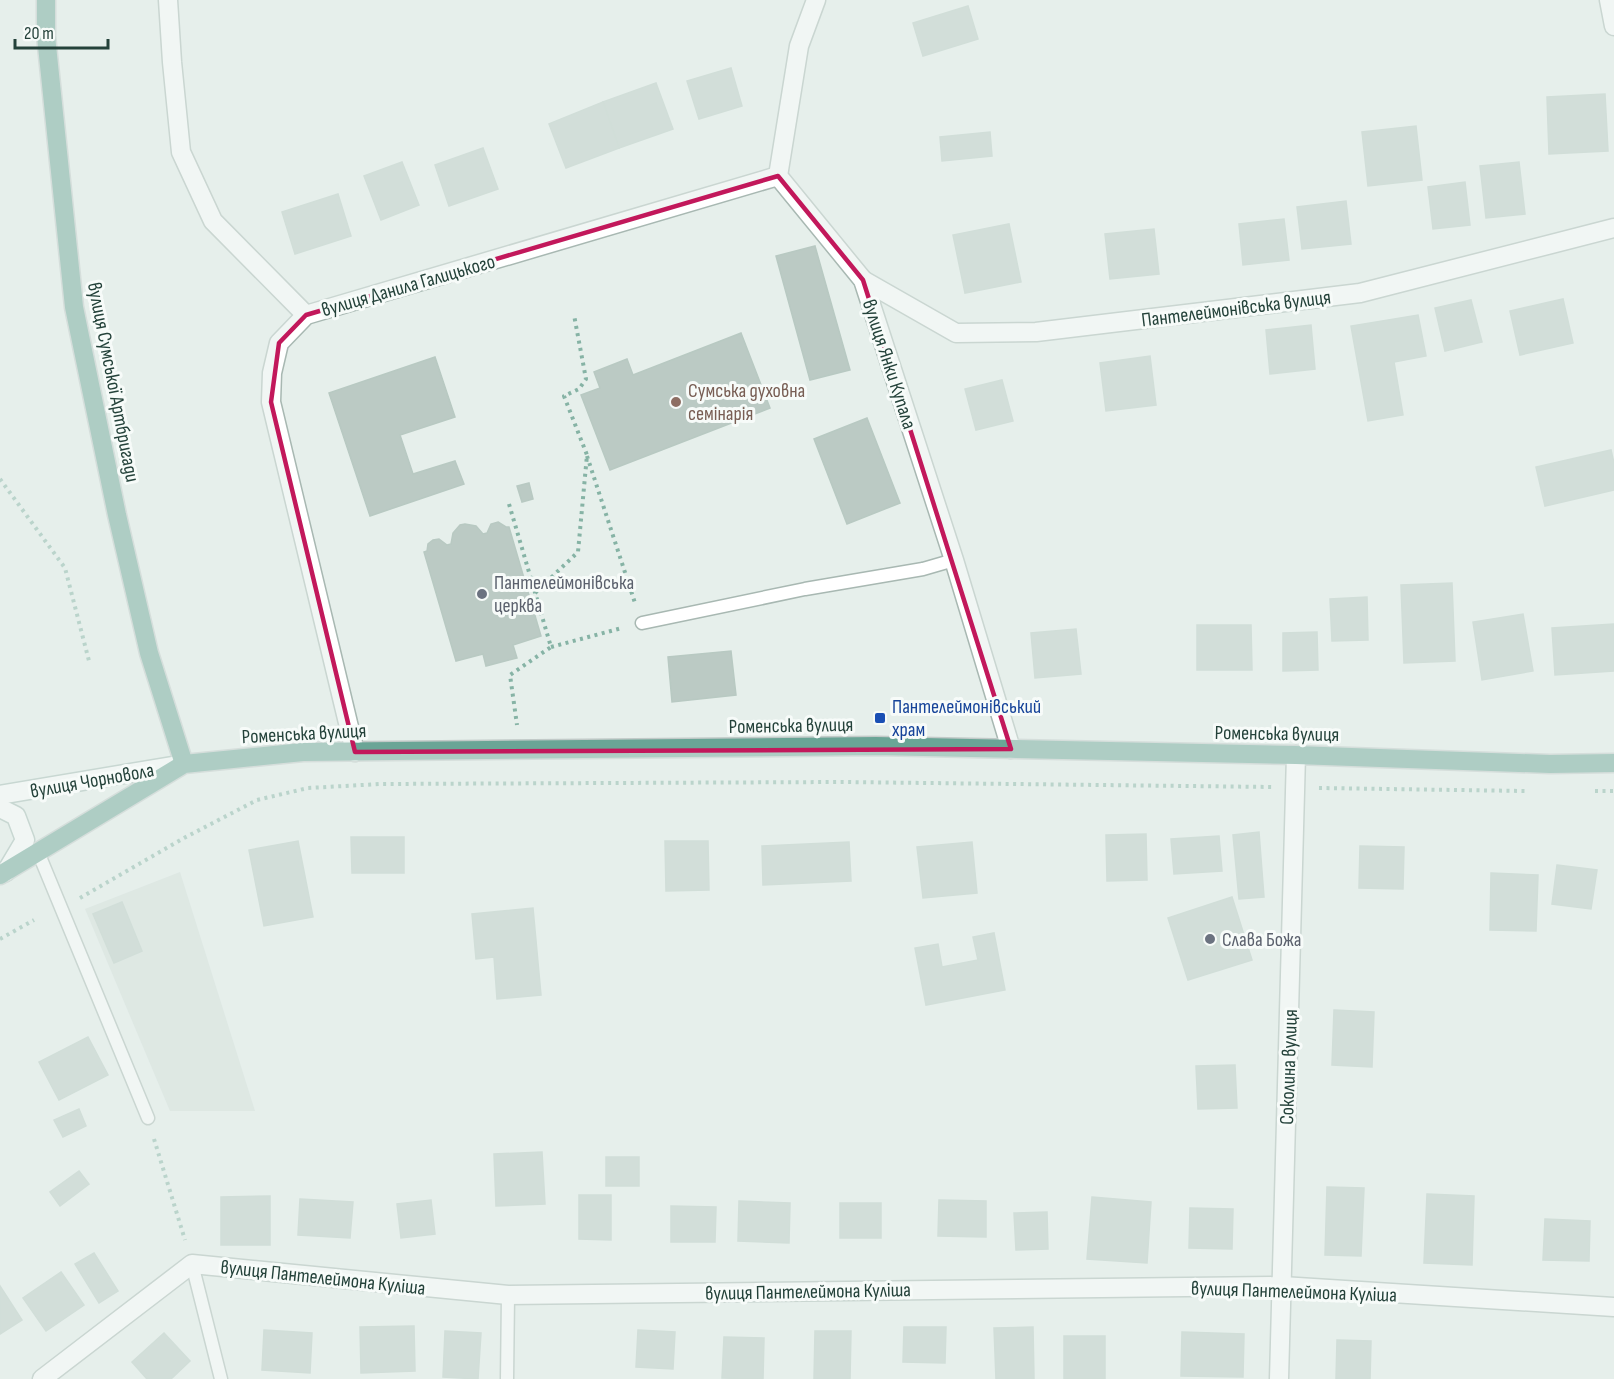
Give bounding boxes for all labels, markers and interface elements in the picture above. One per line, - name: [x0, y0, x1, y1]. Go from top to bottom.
- scale bar: [15, 12, 108, 50]
- text: 20 m: [24, 23, 54, 44]
- street label: вулиця Данила Галицького: [319, 250, 498, 322]
- street label: вулиця Сумської Артбригади: [82, 280, 144, 484]
- street label: Пантелеймонівська вулиця: [1140, 285, 1332, 333]
- street label: вулиця Янки Купала: [857, 296, 921, 432]
- place label: Сумська духовна семінарія: [688, 379, 805, 426]
- marker: Сумська духовна семінарія: [669, 395, 683, 409]
- place label: Пантелеймонівська церква: [494, 571, 634, 618]
- marker: Пантелеймонівська церква: [475, 587, 489, 601]
- place label: Пантелеймонівський храм: [892, 695, 1041, 742]
- marker: Пантелеймонівський храм: [873, 711, 887, 725]
- street label: Роменська вулиця: [728, 713, 854, 739]
- street label: Роменська вулиця: [241, 719, 367, 749]
- street label: Роменська вулиця: [1214, 721, 1340, 747]
- street label: вулиця Чорновола: [28, 758, 156, 804]
- place label: Слава Божа: [1222, 928, 1301, 952]
- marker: Слава Божа: [1203, 932, 1217, 946]
- street label: Соколина вулиця: [1275, 1009, 1303, 1125]
- street label: вулиця Пантелеймона Куліша: [219, 1255, 427, 1301]
- street label: вулиця Пантелеймона Куліша: [1191, 1276, 1397, 1308]
- street label: вулиця Пантелеймона Куліша: [705, 1278, 911, 1306]

